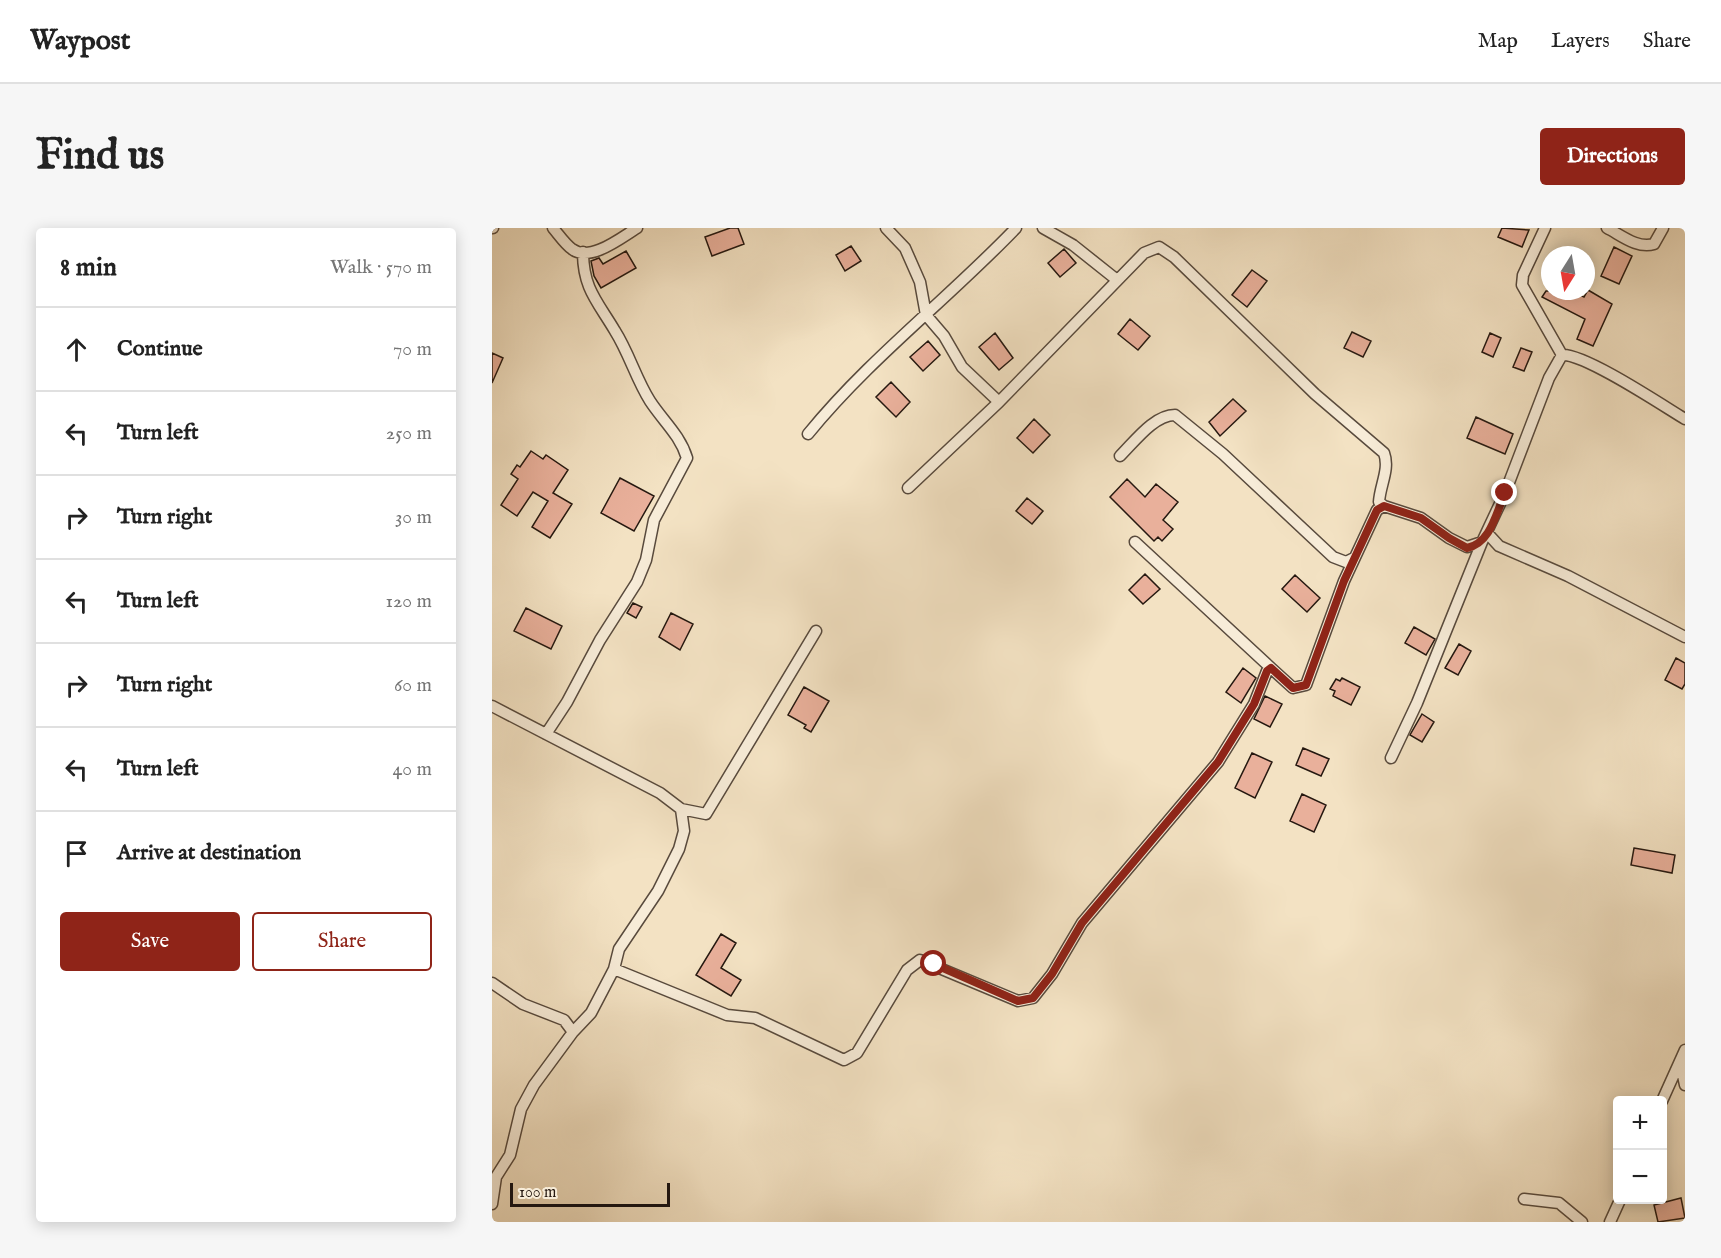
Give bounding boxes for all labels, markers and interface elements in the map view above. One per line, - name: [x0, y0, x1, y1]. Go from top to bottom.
- text: Waypost: [30, 24, 130, 59]
- text: Map: [1478, 28, 1518, 55]
- text: Layers: [1551, 28, 1610, 55]
- text: Share: [1643, 28, 1691, 55]
- button: Directions: [1540, 128, 1685, 185]
- text: Find us: [36, 130, 164, 183]
- north arrow: [1541, 246, 1595, 300]
- text: 8 min: [60, 251, 117, 284]
- text: Walk · 570 m: [330, 255, 432, 280]
- icon: ahead: [60, 333, 93, 366]
- text: Continue: [117, 335, 203, 363]
- text: 70 m: [393, 337, 432, 362]
- icon: left: [60, 417, 93, 450]
- text: Turn left: [117, 419, 199, 447]
- text: 250 m: [386, 421, 432, 446]
- route end: [1491, 479, 1517, 505]
- icon: right: [60, 501, 93, 534]
- text: Turn right: [117, 503, 212, 531]
- text: 30 m: [395, 505, 432, 530]
- icon: left: [60, 585, 93, 618]
- text: Turn left: [117, 587, 199, 615]
- text: 120 m: [386, 589, 432, 614]
- icon: right: [60, 669, 93, 702]
- text: Turn right: [117, 671, 212, 699]
- text: 60 m: [394, 673, 432, 698]
- icon: left: [60, 753, 93, 786]
- text: Turn left: [117, 755, 199, 783]
- text: 40 m: [393, 757, 432, 782]
- icon: arrive: [60, 837, 93, 870]
- text: Arrive at destination: [117, 839, 301, 867]
- button: Save: [60, 912, 240, 971]
- button: Share: [252, 912, 432, 971]
- route start: [920, 950, 946, 976]
- map controls: [1613, 1096, 1667, 1204]
- button: +: [1613, 1096, 1667, 1150]
- button: −: [1613, 1150, 1667, 1204]
- scale bar: [510, 1180, 670, 1208]
- text: 100 m: [519, 1183, 556, 1203]

